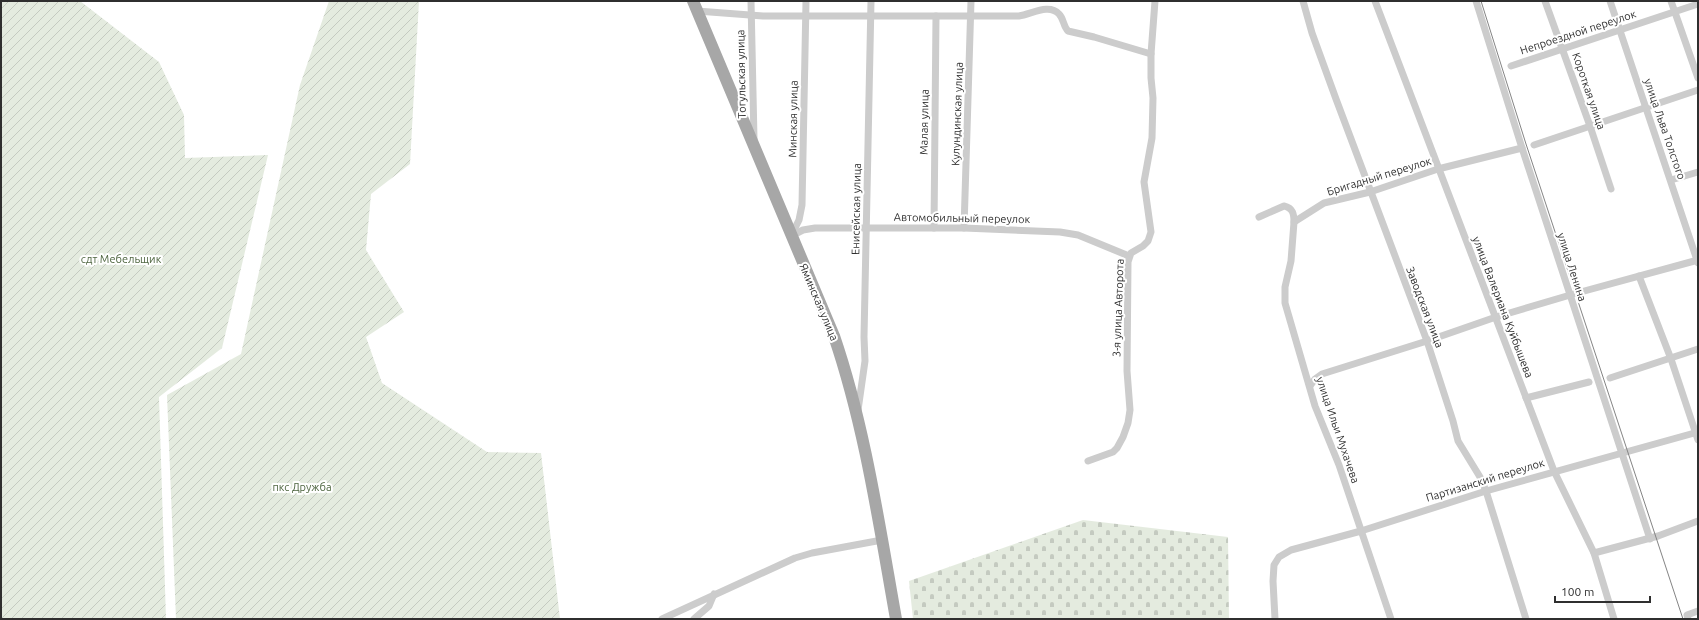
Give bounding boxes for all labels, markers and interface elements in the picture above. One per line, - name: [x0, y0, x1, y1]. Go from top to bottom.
- street label: Непроездной переулок: [1519, 7, 1638, 56]
- street label: Тогульская улица: [734, 29, 748, 119]
- street label: Короткая улица: [1570, 51, 1608, 131]
- street label: Кулундинская улица: [949, 62, 965, 166]
- street label: улица Льва Толстого: [1642, 77, 1688, 181]
- street label: Минская улица: [786, 80, 800, 158]
- street label: Малая улица: [917, 89, 931, 155]
- street label: Бригадный переулок: [1325, 154, 1433, 198]
- street label: Енисейская улица: [849, 163, 863, 255]
- street label: Автомобильный переулок: [894, 211, 1031, 225]
- street label: улица Ленина: [1555, 231, 1589, 303]
- street label: улица Валериана Куйбышева: [1470, 235, 1536, 379]
- park label: сдт Мебельщик: [81, 253, 162, 265]
- street label: 3-я улица Авторота: [1110, 259, 1126, 357]
- street label: Яминская улица: [797, 262, 841, 342]
- street label: Заводская улица: [1404, 265, 1446, 349]
- street label: улица Ильи Мухачева: [1314, 375, 1362, 485]
- street label: Партизанский переулок: [1424, 456, 1546, 504]
- park label: пкс Дружба: [272, 481, 332, 493]
- scale bar: [1555, 578, 1650, 604]
- text: 100 m: [1561, 585, 1594, 598]

